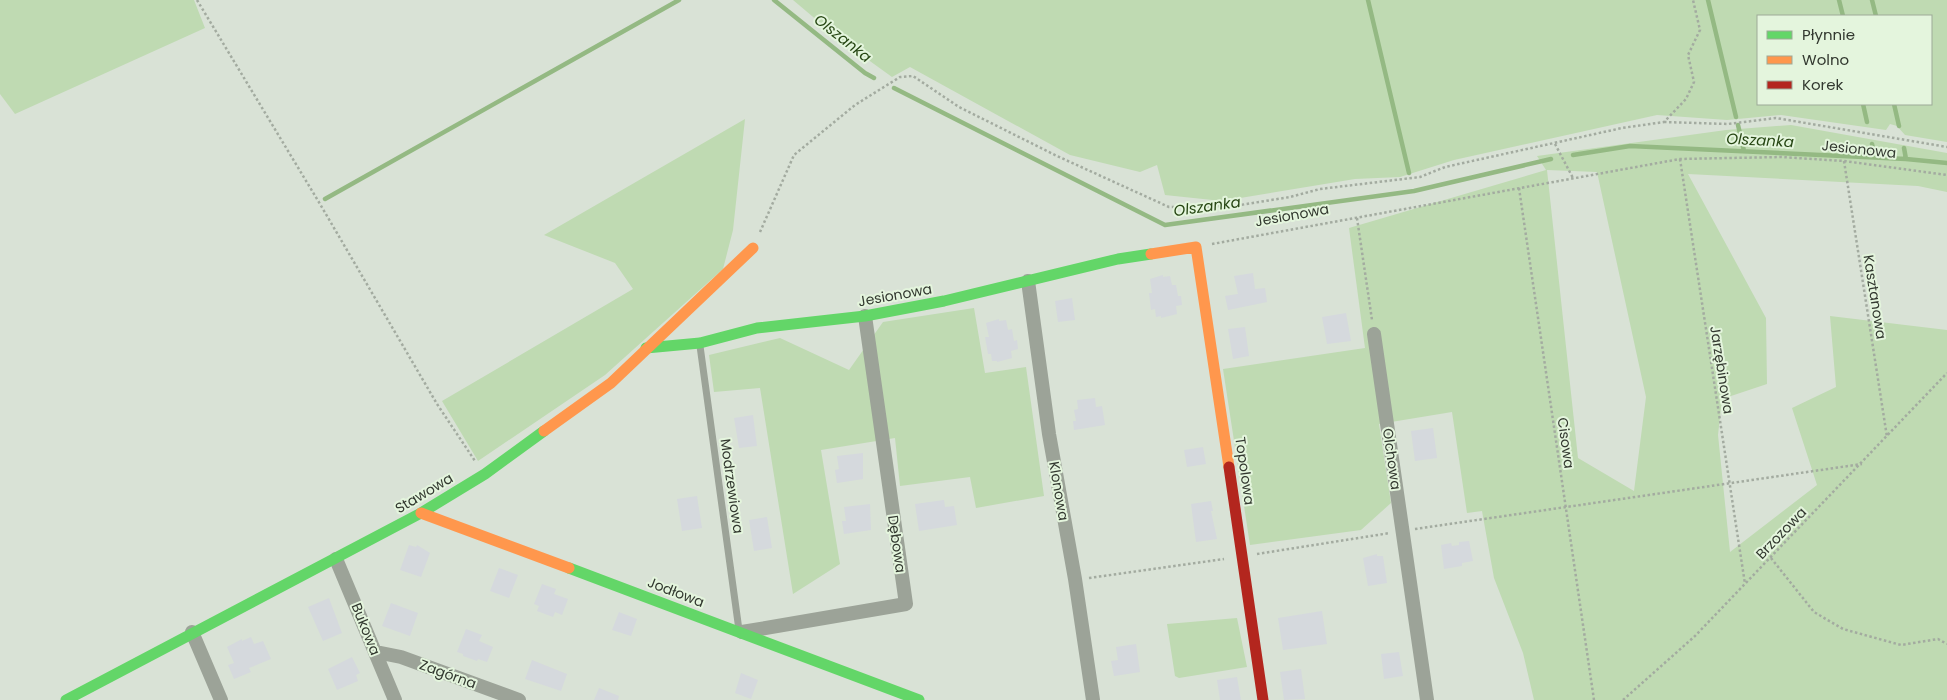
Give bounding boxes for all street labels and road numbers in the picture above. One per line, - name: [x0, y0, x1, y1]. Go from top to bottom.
- street label: Jesionowa: [1821, 135, 1897, 163]
- street label: Jesionowa: [1253, 199, 1331, 231]
- street label: Kasztanowa: [1858, 253, 1892, 341]
- street label: Jesionowa: [856, 279, 934, 311]
- street label: Jarzębinowa: [1705, 325, 1739, 415]
- street label: Cisowa: [1553, 416, 1579, 470]
- street label: Olchowa: [1378, 427, 1406, 491]
- street label: Topolowa: [1230, 436, 1260, 506]
- street label: Modrzewiowa: [715, 437, 749, 535]
- street label: Klonowa: [1044, 460, 1074, 522]
- street label: Stawowa: [391, 468, 457, 518]
- street label: Brzozowa: [1751, 503, 1811, 563]
- street label: Dębowa: [883, 514, 911, 574]
- street label: Jodłowa: [645, 572, 707, 612]
- street label: Bukowa: [346, 600, 386, 658]
- street label: Zagórna: [417, 654, 479, 694]

